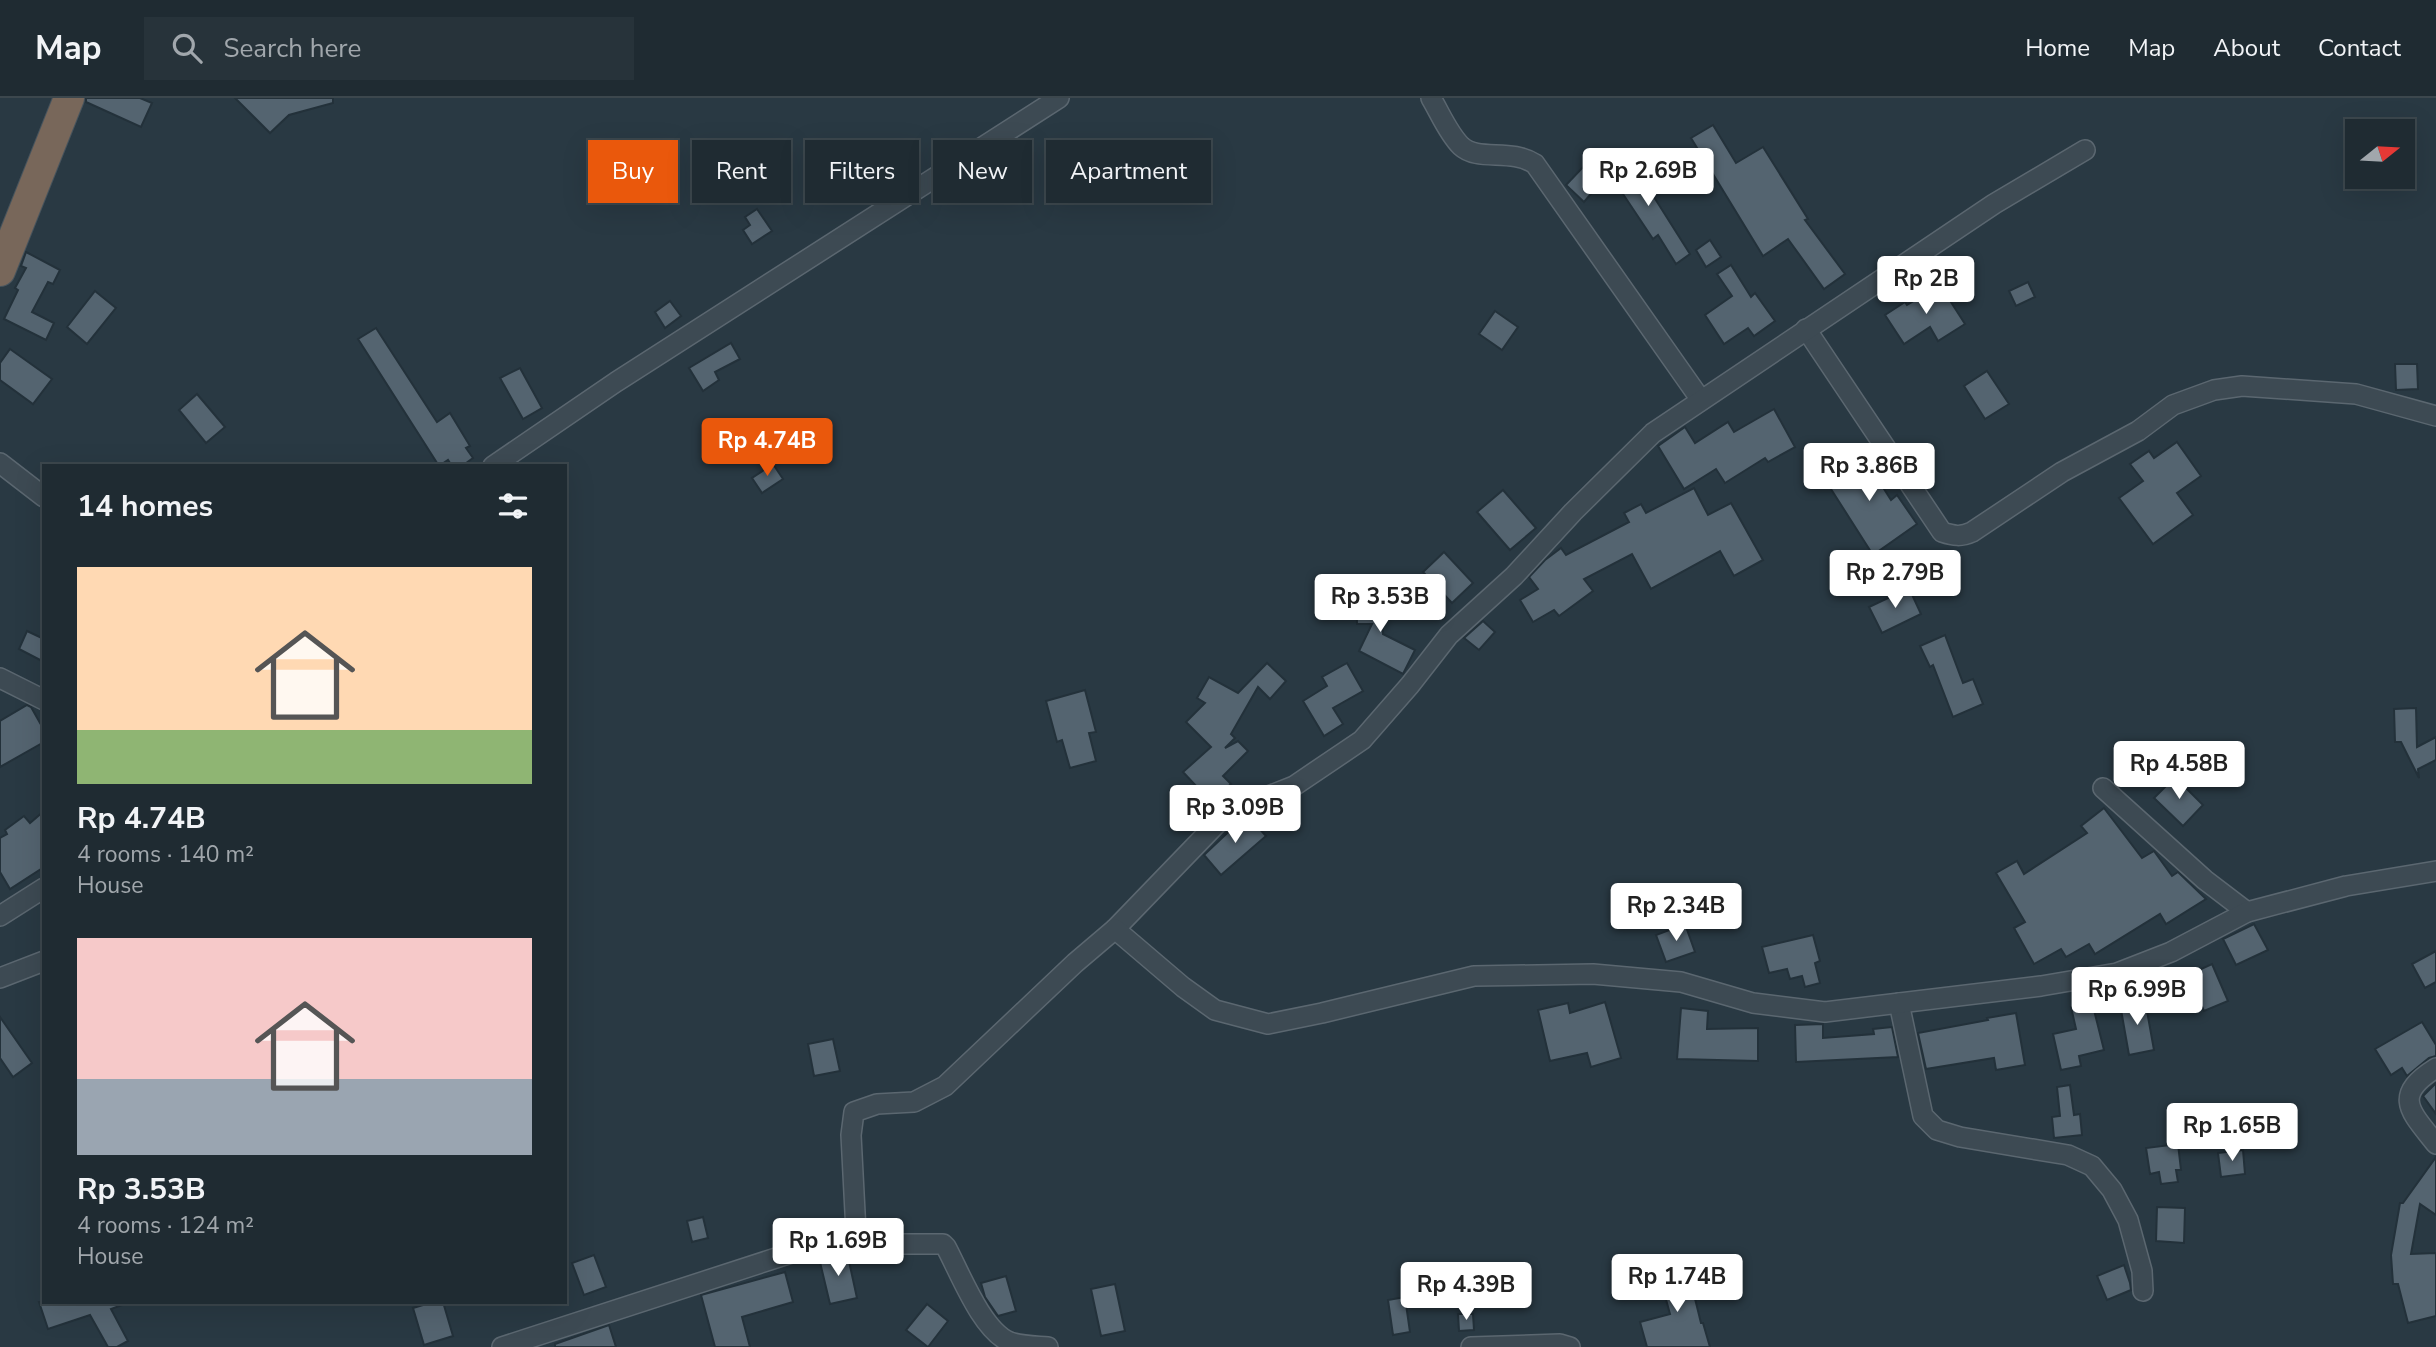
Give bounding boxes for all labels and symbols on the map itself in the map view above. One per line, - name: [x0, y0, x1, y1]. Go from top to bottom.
- north arrow: [2345, 119, 2415, 189]
- pin: Rp 2.69B: [1576, 148, 1720, 208]
- pin: Rp 2B: [1877, 256, 1975, 316]
- pin: Rp 4.74B: [695, 418, 839, 478]
- pin: Rp 3.86B: [1797, 444, 1941, 503]
- pin: Rp 2.79B: [1823, 550, 1967, 610]
- pin: Rp 3.53B: [1308, 574, 1452, 634]
- pin: Rp 4.58B: [2107, 742, 2251, 801]
- pin: Rp 3.09B: [1163, 786, 1307, 845]
- pin: Rp 2.34B: [1604, 884, 1748, 943]
- pin: Rp 6.99B: [2065, 968, 2209, 1027]
- pin: Rp 1.65B: [2160, 1104, 2304, 1163]
- pin: Rp 1.69B: [766, 1218, 910, 1278]
- pin: Rp 1.74B: [1605, 1254, 1749, 1314]
- pin: Rp 4.39B: [1394, 1262, 1538, 1322]

